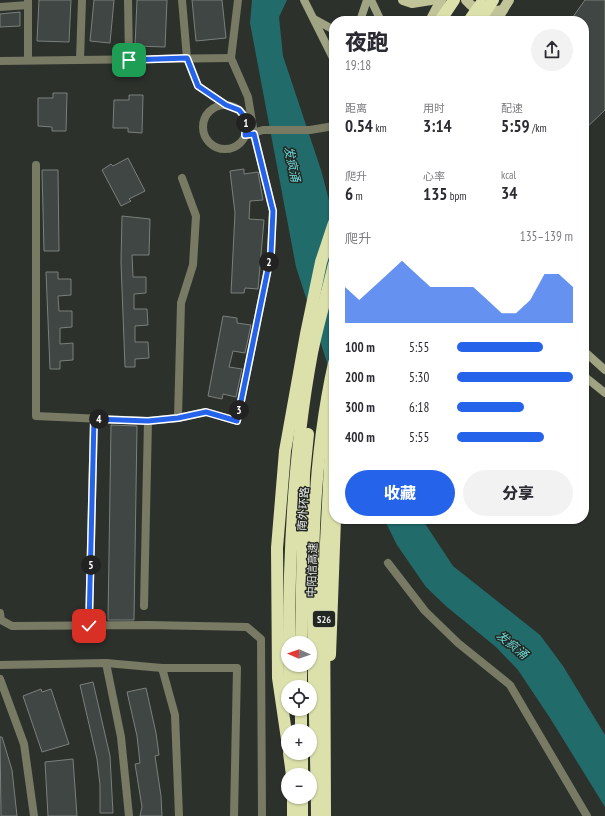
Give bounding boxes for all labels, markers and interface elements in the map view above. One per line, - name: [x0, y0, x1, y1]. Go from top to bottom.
- text: 夜跑: [345, 28, 389, 56]
- button: share: [531, 29, 573, 71]
- pin: [112, 43, 146, 77]
- icon: arrive: [118, 49, 140, 71]
- text: 19:18: [345, 57, 371, 74]
- text: 距离: [345, 101, 367, 115]
- text: 用时: [423, 101, 445, 115]
- text: 配速: [501, 101, 523, 115]
- pin: 1: [236, 113, 256, 133]
- text: 0.54: [345, 115, 373, 137]
- text: 3:14: [423, 115, 452, 137]
- text: 5:59: [501, 115, 530, 137]
- text: 1: [243, 116, 249, 130]
- text: km: [373, 121, 387, 135]
- text: /km: [530, 121, 547, 135]
- water label: 发疯涌: [281, 145, 304, 185]
- text: kcal: [501, 168, 516, 182]
- text: 爬升: [345, 169, 367, 183]
- text: 心率: [423, 169, 445, 183]
- text: 34: [501, 182, 517, 204]
- text: 6: [345, 183, 353, 205]
- text: 135: [423, 183, 447, 205]
- text: m: [353, 189, 363, 203]
- text: bpm: [447, 189, 466, 203]
- text: 135–139 m: [520, 228, 573, 245]
- text: 爬升: [345, 230, 371, 247]
- pin: 2: [259, 252, 279, 272]
- text: 2: [266, 255, 272, 269]
- text: 100 m: [345, 339, 375, 356]
- text: 5:55: [409, 339, 429, 356]
- text: 200 m: [345, 369, 375, 386]
- text: 5:30: [409, 369, 429, 386]
- text: 300 m: [345, 399, 375, 416]
- text: 6:18: [409, 399, 429, 416]
- pin: 3: [229, 400, 249, 420]
- text: 3: [236, 403, 242, 417]
- pin: 4: [89, 409, 109, 429]
- text: 4: [96, 412, 102, 426]
- text: 400 m: [345, 429, 375, 446]
- text: 5:55: [409, 429, 429, 446]
- button: 收藏: [345, 470, 455, 516]
- button: 分享: [463, 470, 573, 516]
- street label: 南外环路: [294, 487, 312, 531]
- street label: 中阳信高速: [304, 542, 320, 598]
- pin: 5: [81, 555, 101, 575]
- text: 5: [88, 558, 94, 572]
- pin: [72, 609, 106, 643]
- road number: S26: [313, 611, 335, 627]
- icon: check: [78, 615, 100, 637]
- water label: 发疯涌: [494, 627, 533, 663]
- north arrow: [281, 636, 317, 672]
- map controls: [281, 636, 317, 804]
- button: locate: [281, 680, 317, 716]
- button: +: [281, 724, 317, 760]
- button: −: [281, 768, 317, 804]

